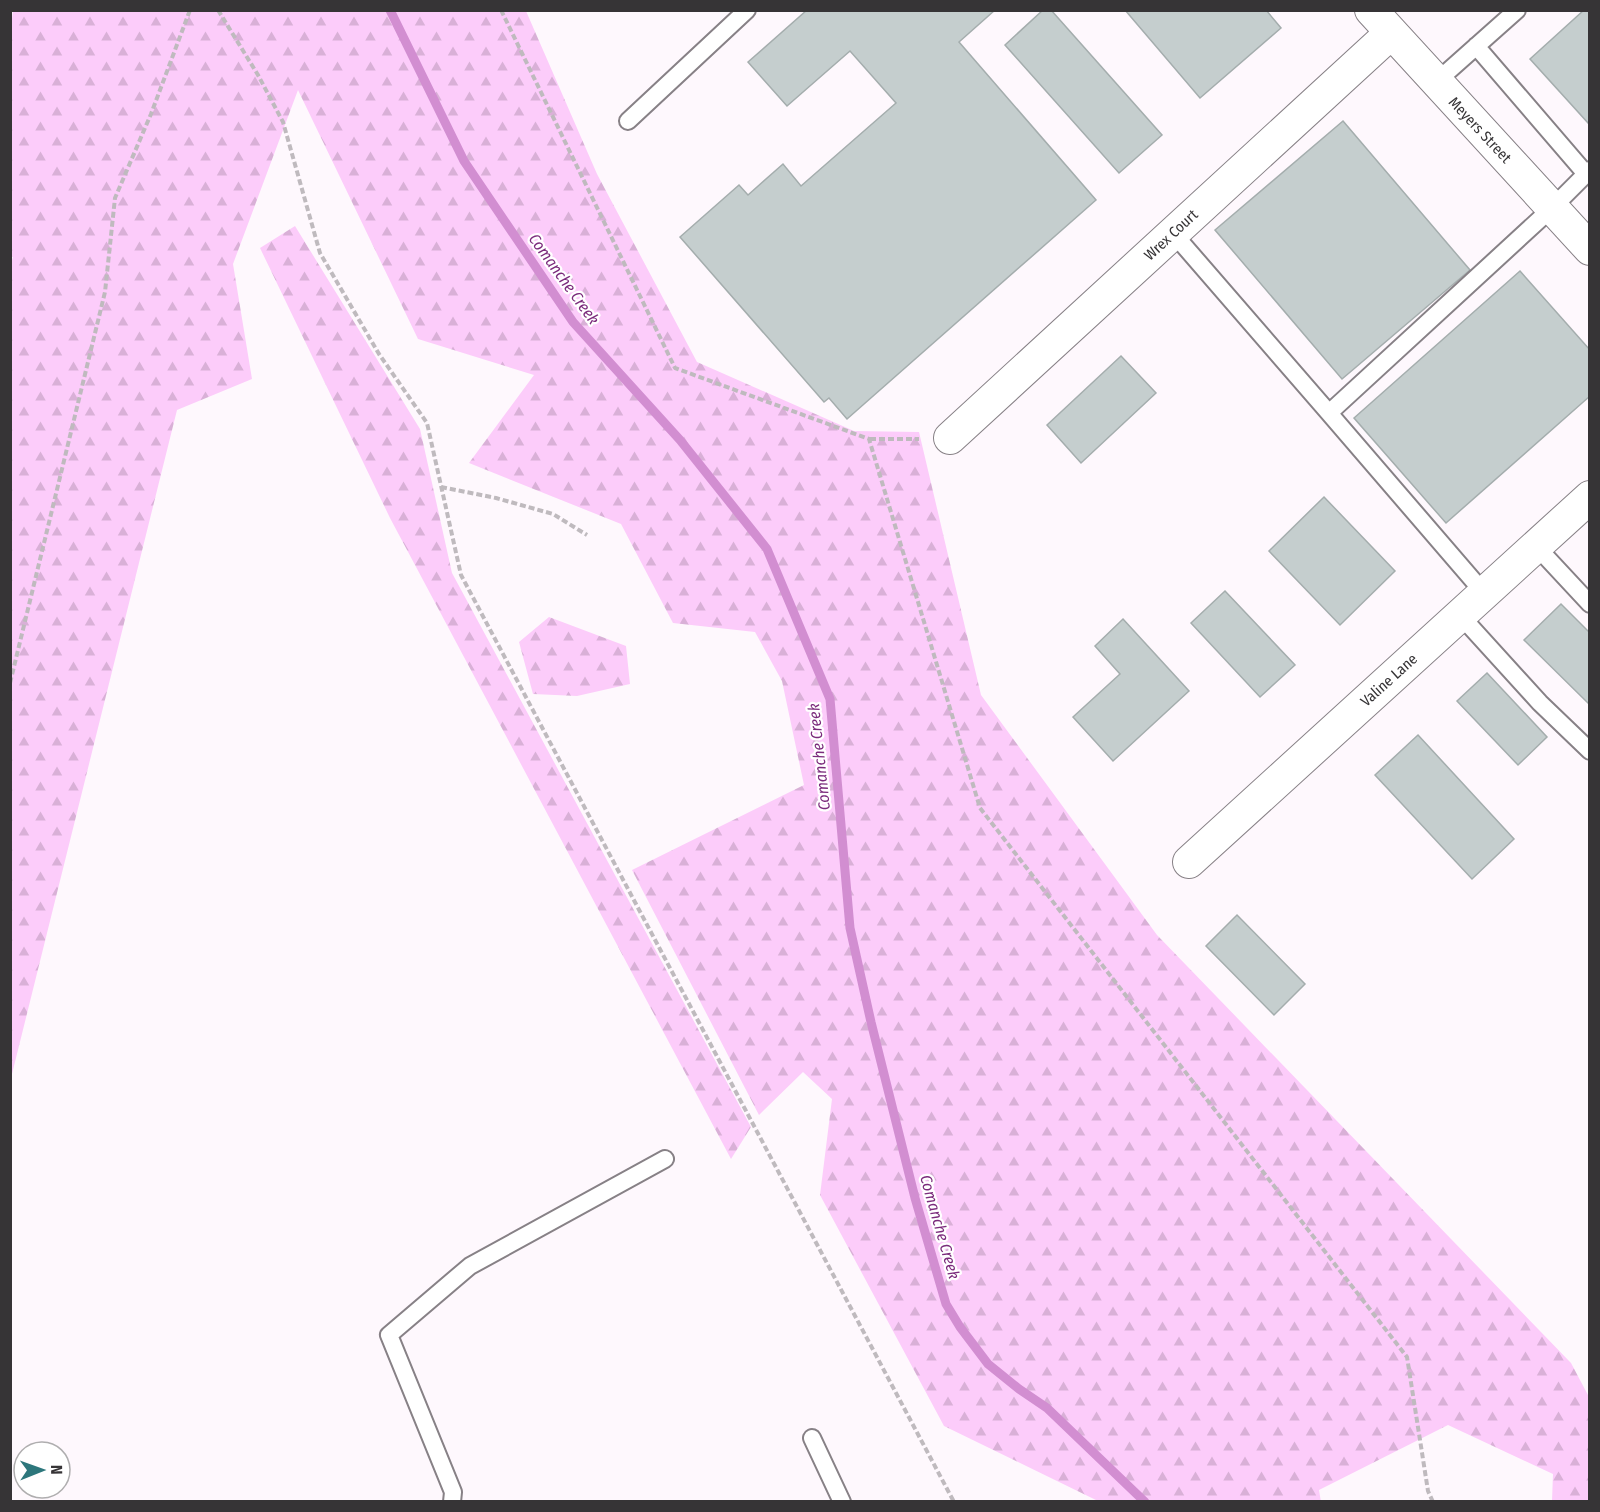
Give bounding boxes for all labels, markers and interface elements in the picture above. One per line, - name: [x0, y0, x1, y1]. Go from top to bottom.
- street label: Meyers Street: [1445, 93, 1515, 167]
- street label: Wrex Court: [1141, 206, 1202, 264]
- water label: Comanche Creek: [525, 230, 603, 328]
- street label: Valine Lane: [1357, 650, 1421, 710]
- water label: Comanche Creek: [804, 702, 834, 811]
- water label: Comanche Creek: [916, 1173, 964, 1281]
- north arrow: [12, 1440, 72, 1500]
- text: N: [47, 1465, 66, 1475]

